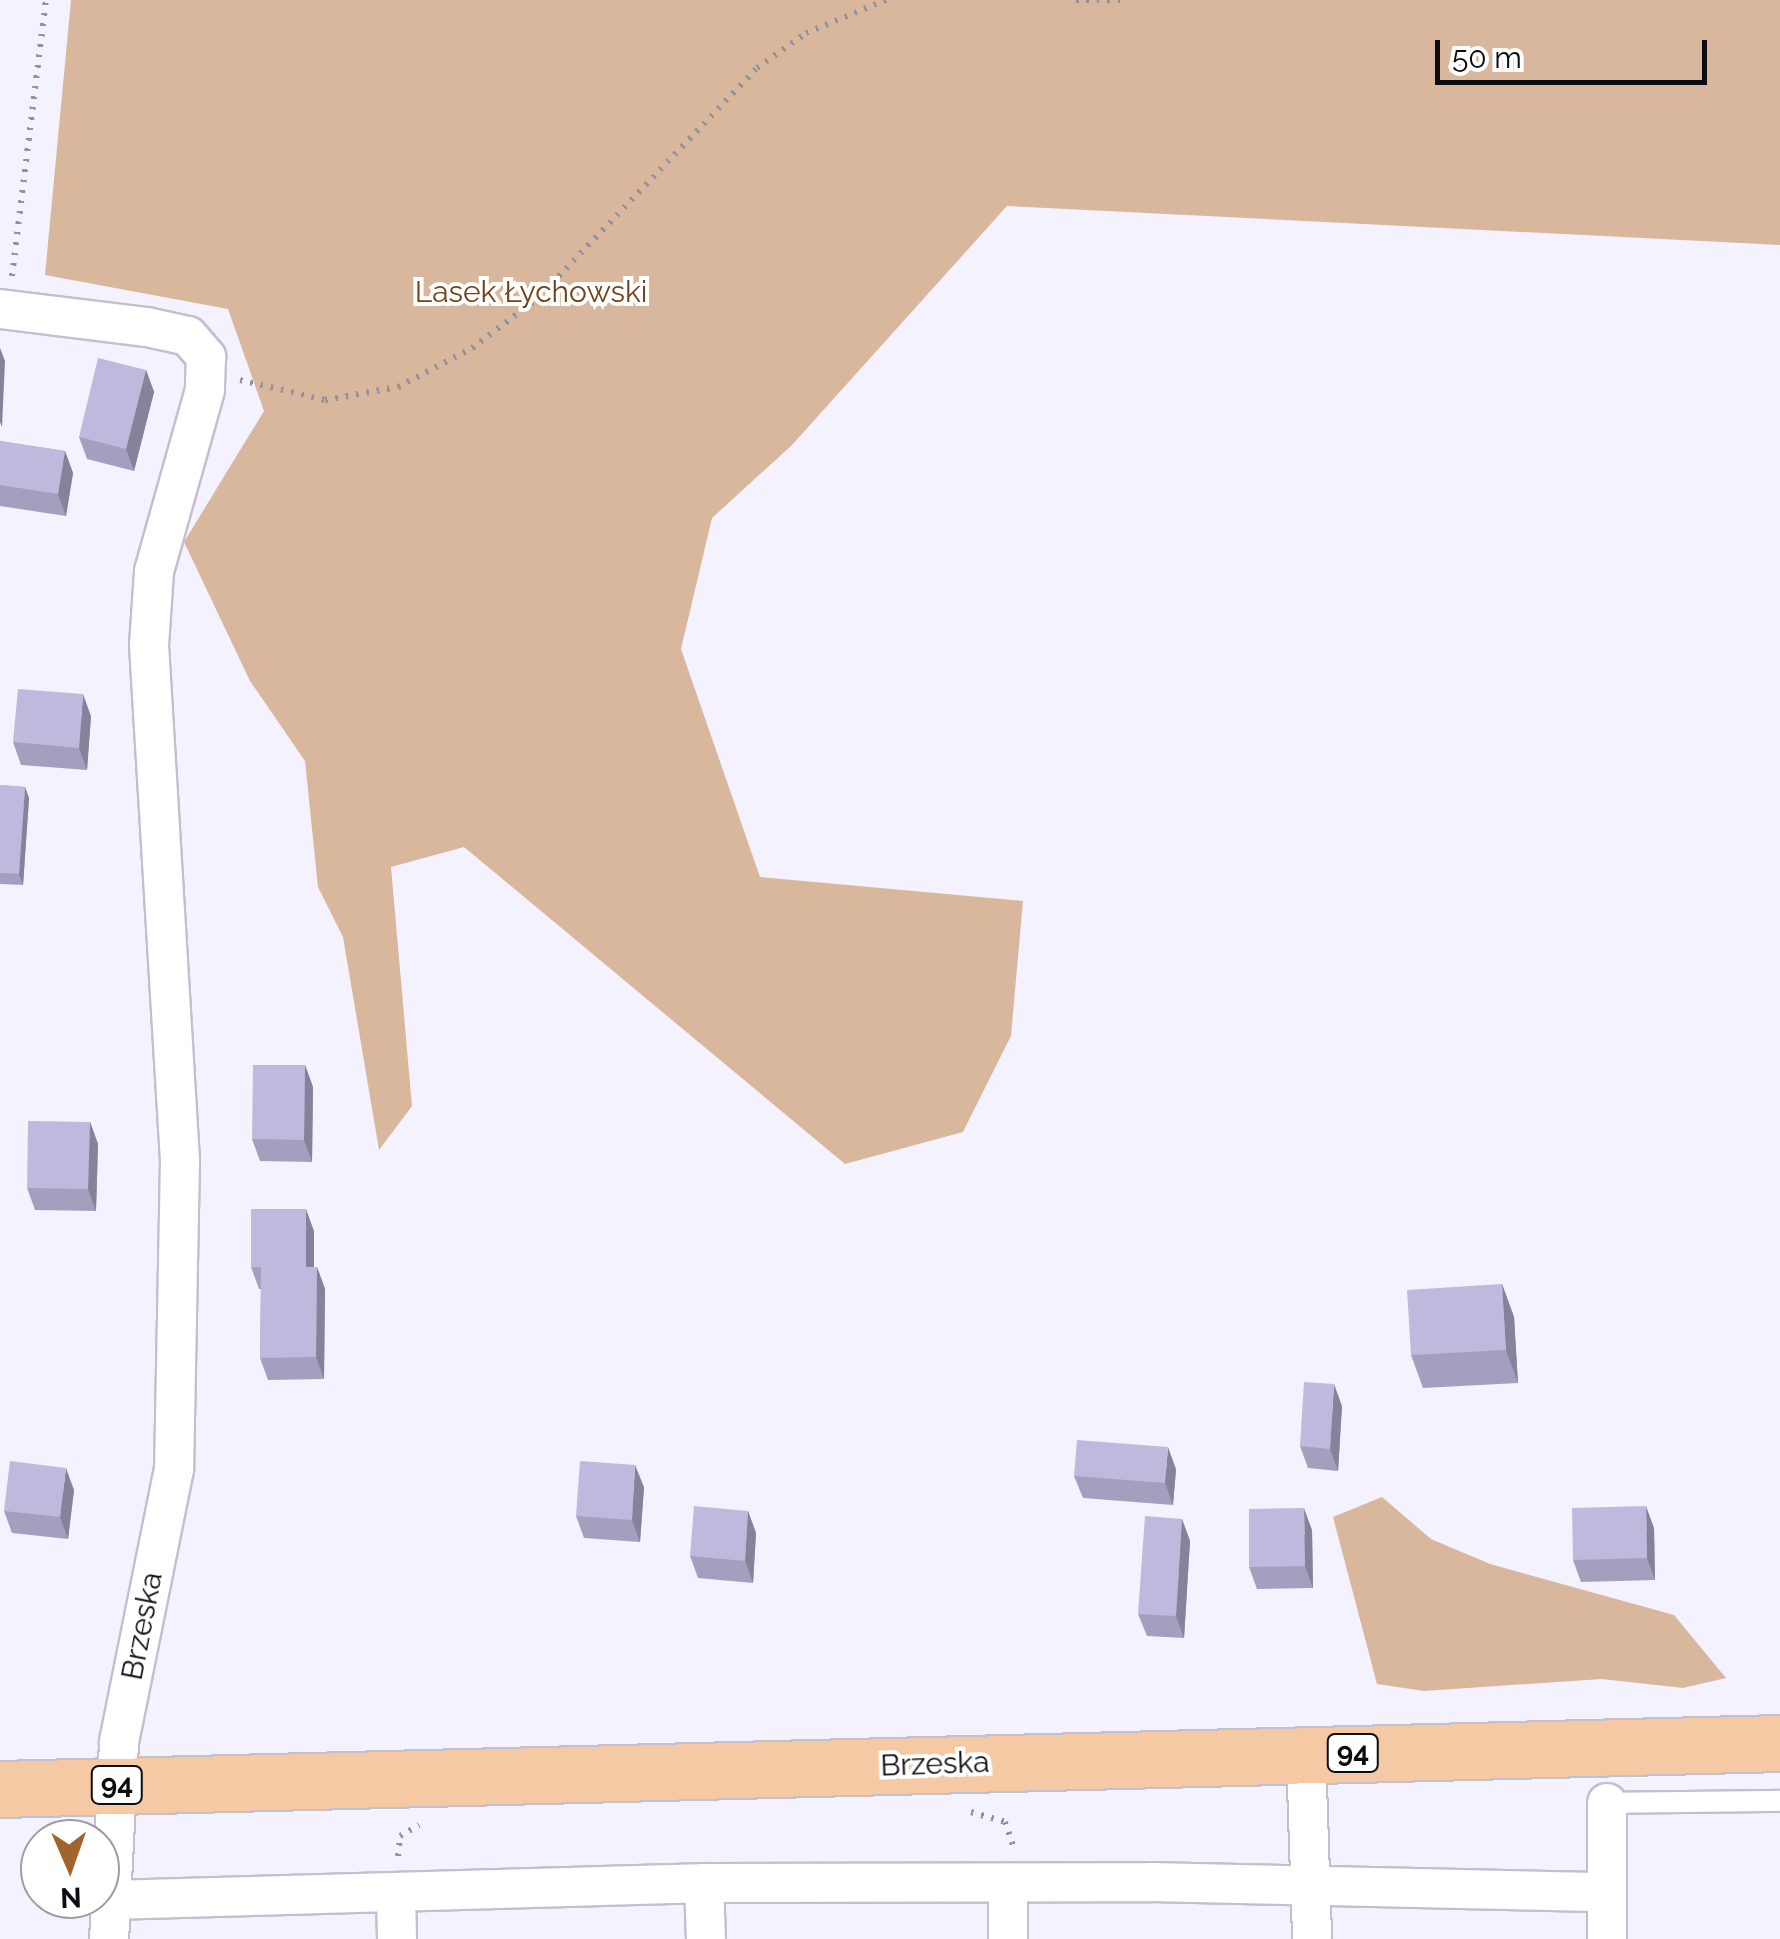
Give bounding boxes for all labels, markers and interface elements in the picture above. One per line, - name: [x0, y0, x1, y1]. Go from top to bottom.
- scale bar: [1440, 20, 1712, 82]
- text: 50 m: [1452, 40, 1522, 75]
- park label: Lasek Łychowski: [415, 274, 647, 310]
- street label: Brzeska: [114, 1569, 170, 1683]
- road number: 94: [1326, 1730, 1380, 1776]
- street label: Brzeska: [880, 1744, 990, 1784]
- road number: 94: [90, 1762, 144, 1808]
- north arrow: [20, 1819, 120, 1919]
- text: N: [60, 1881, 82, 1914]

